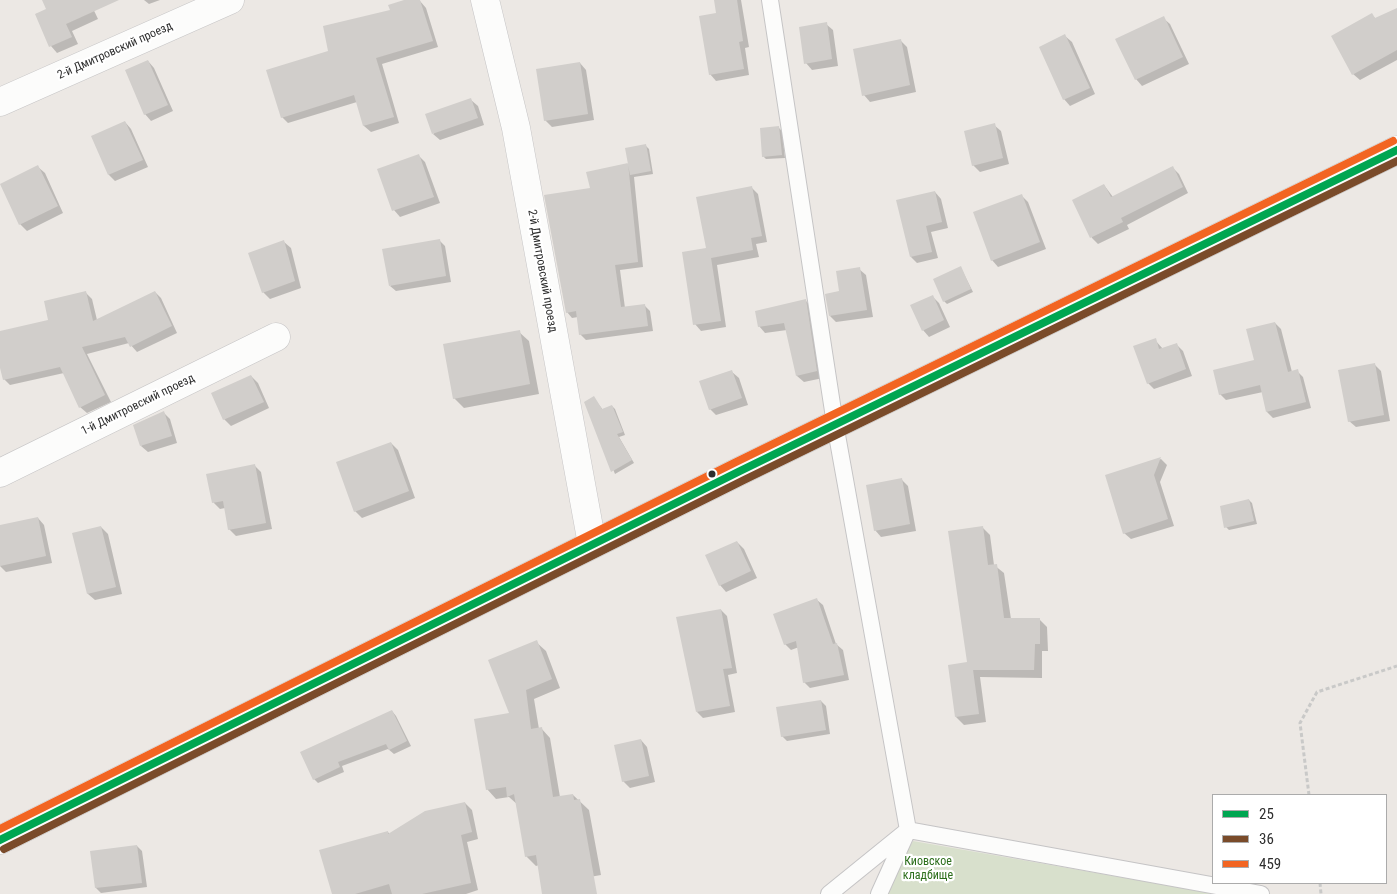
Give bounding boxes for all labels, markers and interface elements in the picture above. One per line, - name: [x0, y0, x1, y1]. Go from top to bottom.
- street label: 2-й Дмитровский проезд: [55, 19, 175, 83]
- street label: 2-й Дмитровский проезд: [524, 208, 560, 334]
- street label: 1-й Дмитровский проезд: [79, 371, 197, 439]
- unlabelled marker: [707, 469, 717, 479]
- legend: [1212, 794, 1387, 884]
- text: 25: [1259, 805, 1274, 823]
- text: 36: [1259, 830, 1274, 848]
- park label: Киовское кладбище: [903, 855, 953, 883]
- text: 459: [1259, 855, 1281, 873]

